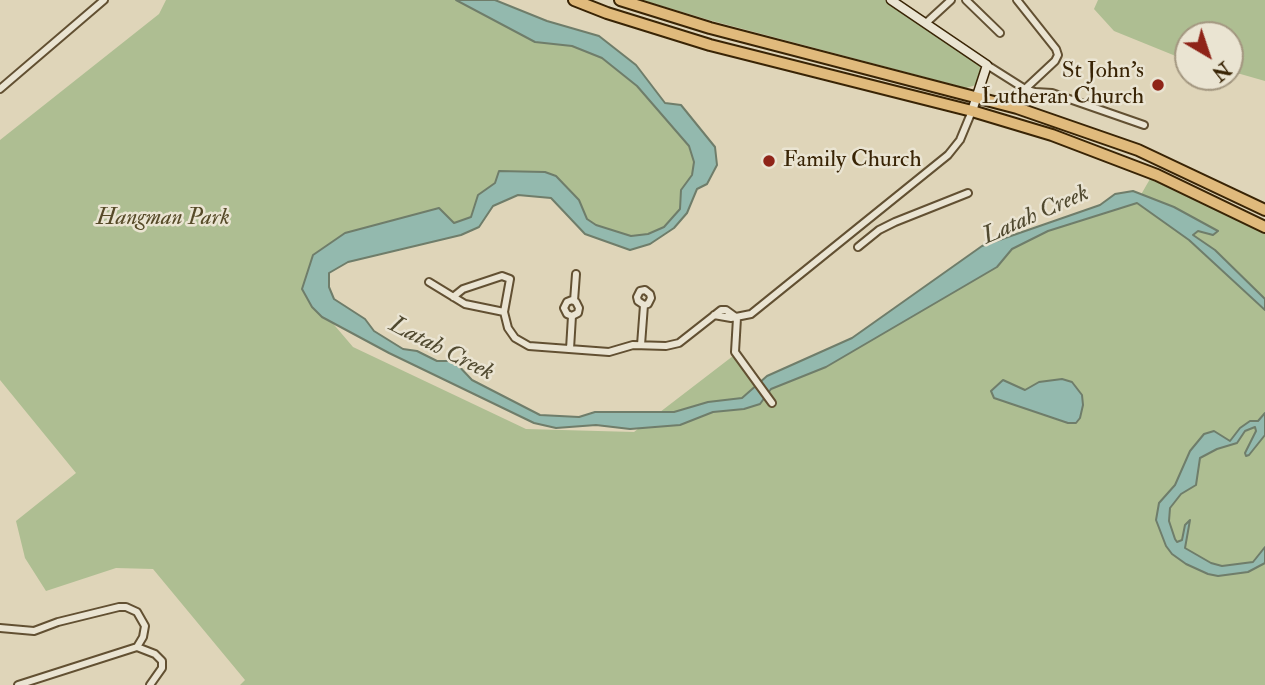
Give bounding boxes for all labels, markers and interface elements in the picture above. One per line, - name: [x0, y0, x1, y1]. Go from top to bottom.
- north arrow: [1174, 21, 1244, 91]
- text: N: [1207, 56, 1235, 85]
- place label: St John's Lutheran Church: [981, 58, 1144, 112]
- marker: St John's Lutheran Church: [1150, 77, 1166, 93]
- place label: Family Church: [783, 147, 921, 175]
- marker: Family Church: [761, 153, 777, 169]
- water label: Latah Creek: [978, 180, 1094, 252]
- park label: Hangman Park: [96, 205, 230, 233]
- water label: Latah Creek: [384, 311, 498, 389]

